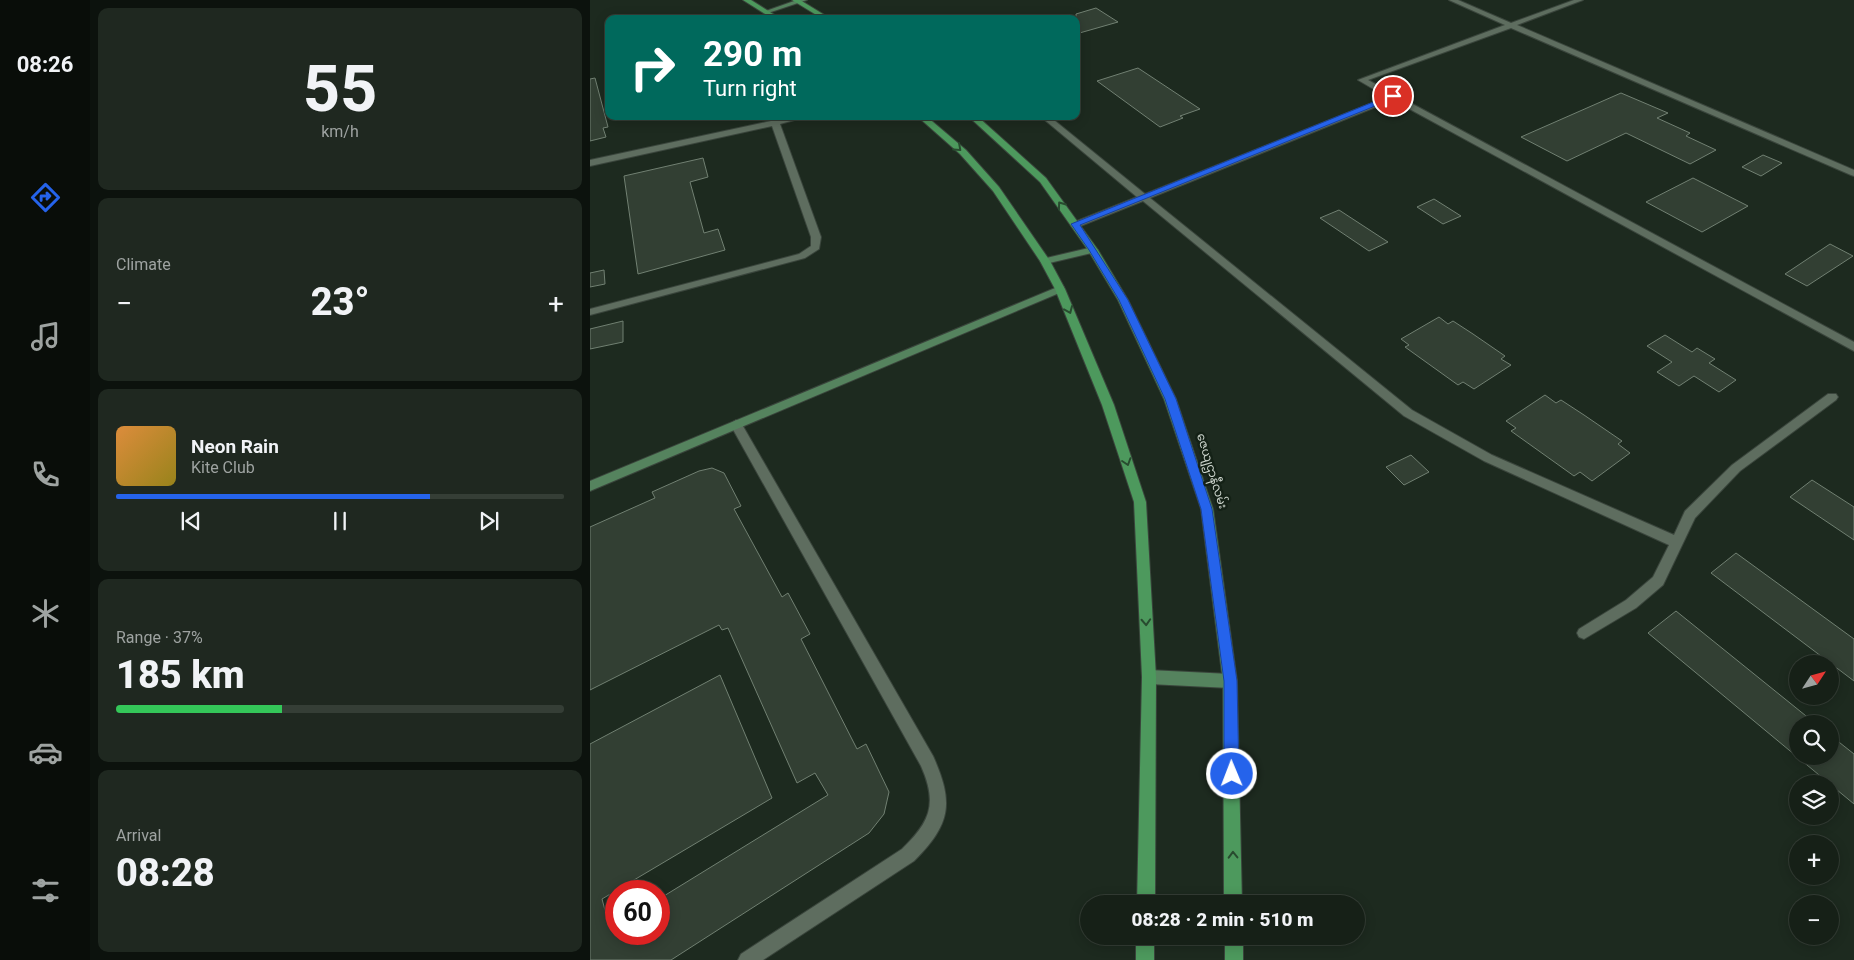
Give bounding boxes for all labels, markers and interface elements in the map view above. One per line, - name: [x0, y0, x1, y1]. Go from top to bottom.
- text: 290 m: [703, 34, 802, 75]
- icon: right: [620, 35, 685, 100]
- text: 55: [303, 51, 377, 127]
- text: 08:26: [17, 52, 73, 77]
- pin: [1372, 75, 1414, 117]
- text: Turn right: [703, 76, 797, 101]
- icon: arrive: [1379, 82, 1407, 110]
- text: km/h: [321, 122, 359, 141]
- one-way arrow: [953, 142, 962, 151]
- icon: directions: [28, 180, 63, 215]
- one-way arrow: [1057, 201, 1067, 210]
- text: Climate: [116, 255, 171, 274]
- text: 23°: [311, 280, 369, 324]
- text: −: [116, 287, 132, 320]
- text: +: [548, 287, 564, 320]
- one-way arrow: [1063, 305, 1073, 314]
- icon: music: [28, 319, 63, 354]
- street label: ဇေယျဌာနီလမ်း: [1191, 431, 1232, 511]
- text: Neon Rain: [191, 435, 279, 458]
- icon: phone: [28, 457, 63, 492]
- one-way arrow: [1121, 457, 1131, 465]
- text: Kite Club: [191, 458, 255, 477]
- icon: previous: [177, 507, 205, 535]
- icon: pause: [326, 507, 354, 535]
- icon: next: [475, 507, 503, 535]
- icon: climate: [28, 596, 63, 631]
- one-way arrow: [1141, 618, 1152, 626]
- text: Range · 37%: [116, 628, 203, 647]
- text: 185 km: [116, 653, 245, 697]
- north arrow: [1789, 655, 1839, 705]
- map controls: [1789, 655, 1839, 945]
- button: search: [1789, 715, 1839, 765]
- icon: car: [28, 735, 63, 770]
- position arrow: [1205, 747, 1257, 799]
- button: layers: [1789, 775, 1839, 825]
- text: Arrival: [116, 826, 161, 845]
- button: +: [1789, 835, 1839, 885]
- text: 08:28: [116, 851, 215, 895]
- one-way arrow: [1228, 851, 1238, 858]
- icon: filters: [28, 873, 63, 908]
- speed limit sign: 60: [605, 880, 670, 945]
- button: −: [1789, 895, 1839, 945]
- text: 08:28 · 2 min · 510 m: [1131, 908, 1314, 931]

